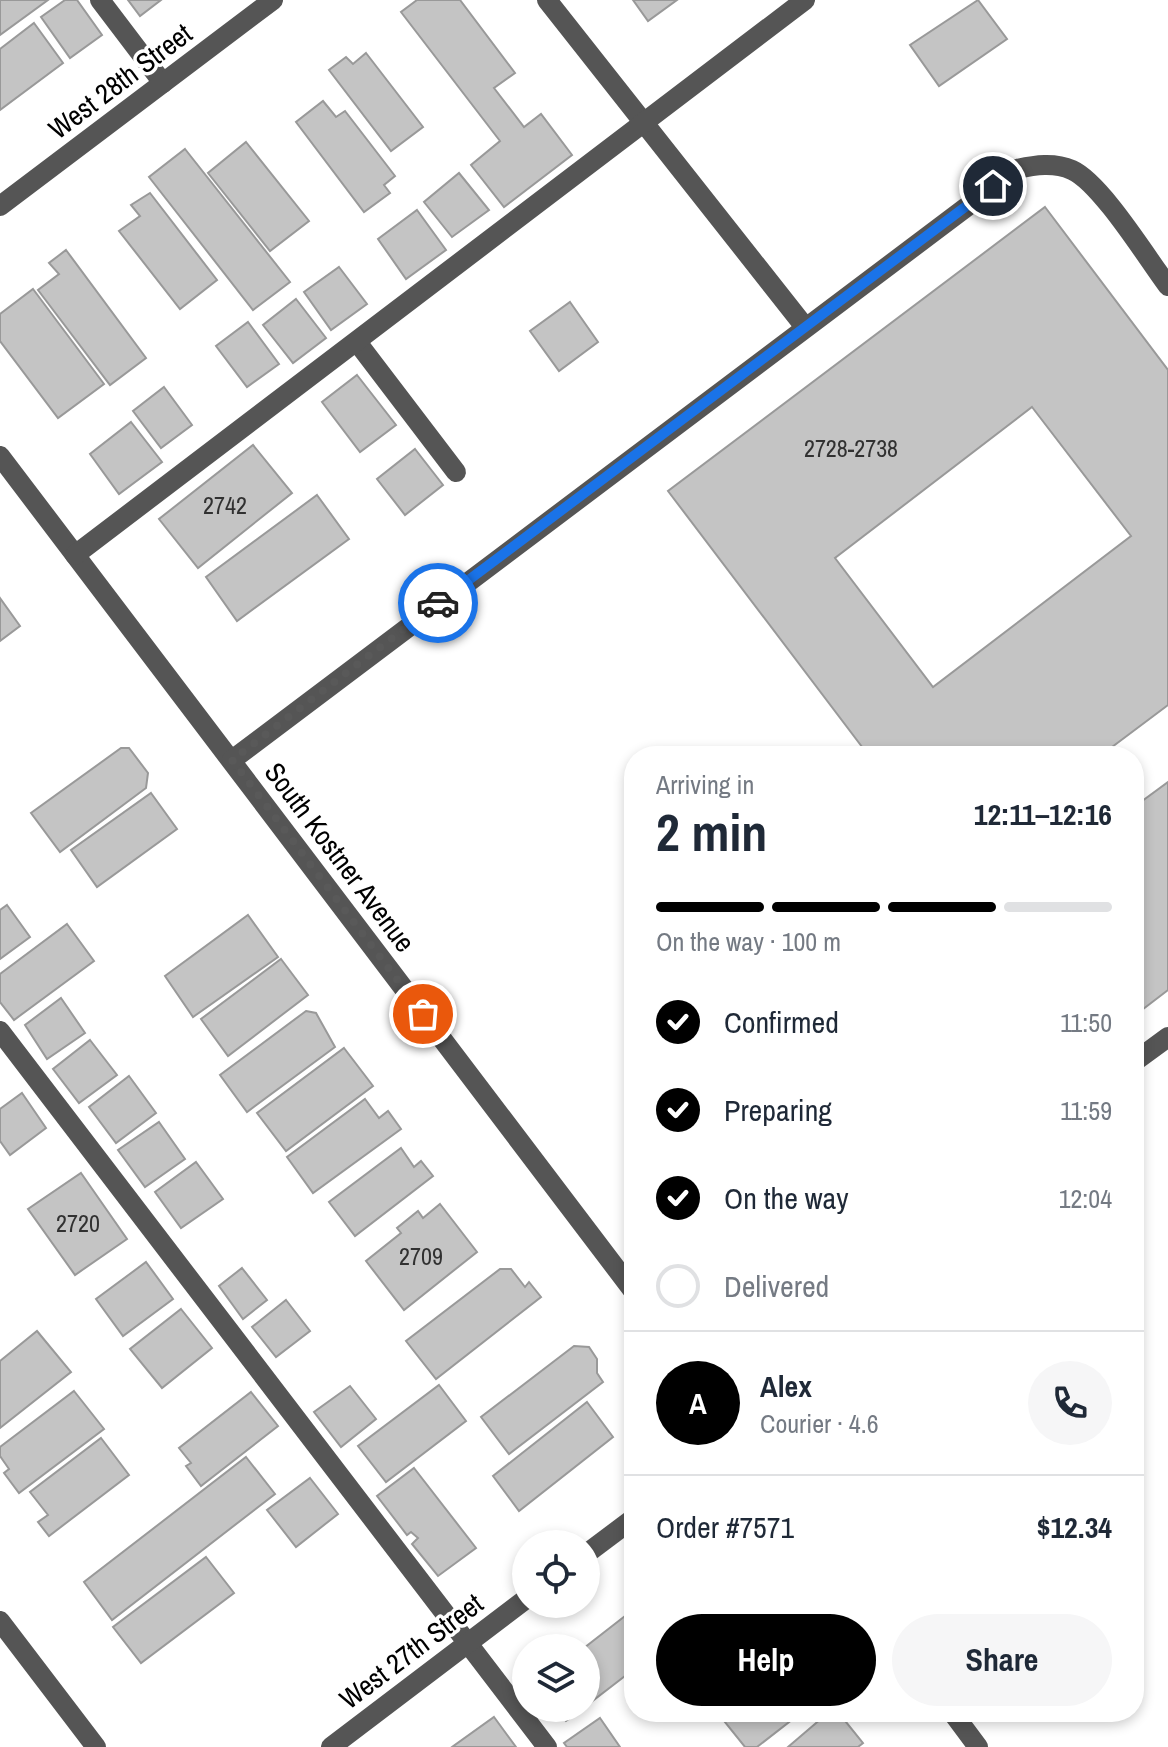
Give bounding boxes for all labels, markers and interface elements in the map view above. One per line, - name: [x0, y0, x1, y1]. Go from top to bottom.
- street label: West 28th Street: [40, 14, 200, 148]
- pin: [959, 152, 1027, 220]
- icon: home: [971, 164, 1015, 208]
- house number: 2728-2738: [804, 432, 898, 464]
- house number: 2742: [203, 489, 247, 521]
- courier: [398, 563, 478, 643]
- icon: car: [416, 581, 460, 625]
- street label: South Kostner Avenue: [256, 754, 424, 960]
- text: Arriving in: [656, 767, 754, 802]
- text: 12:11–12:16: [974, 794, 1112, 834]
- text: 2 min: [656, 797, 767, 867]
- text: On the way · 100 m: [656, 924, 841, 959]
- pin: [389, 980, 457, 1048]
- icon: bag: [401, 992, 445, 1036]
- icon: check: [656, 1000, 700, 1044]
- text: Confirmed: [724, 1002, 839, 1042]
- text: 11:50: [1060, 1005, 1112, 1040]
- icon: check: [656, 1088, 700, 1132]
- text: Preparing: [724, 1090, 832, 1130]
- text: 11:59: [1060, 1093, 1112, 1128]
- icon: check: [656, 1176, 700, 1220]
- text: On the way: [724, 1178, 848, 1218]
- text: 12:04: [1059, 1181, 1112, 1216]
- house number: 2720: [56, 1207, 100, 1239]
- house number: 2709: [399, 1240, 443, 1272]
- text: Delivered: [724, 1266, 829, 1306]
- button: phone: [1028, 1361, 1112, 1445]
- text: Alex: [760, 1366, 812, 1406]
- text: A: [689, 1383, 707, 1423]
- text: Courier · 4.6: [760, 1406, 879, 1441]
- text: Order #7571: [656, 1507, 794, 1547]
- text: $12.34: [1037, 1507, 1112, 1547]
- map controls: [512, 1530, 600, 1722]
- button: locate: [512, 1530, 600, 1618]
- street label: West 27th Street: [331, 1584, 491, 1718]
- button: Help: [656, 1614, 876, 1706]
- button: Share: [892, 1614, 1112, 1706]
- button: layers: [512, 1634, 600, 1722]

